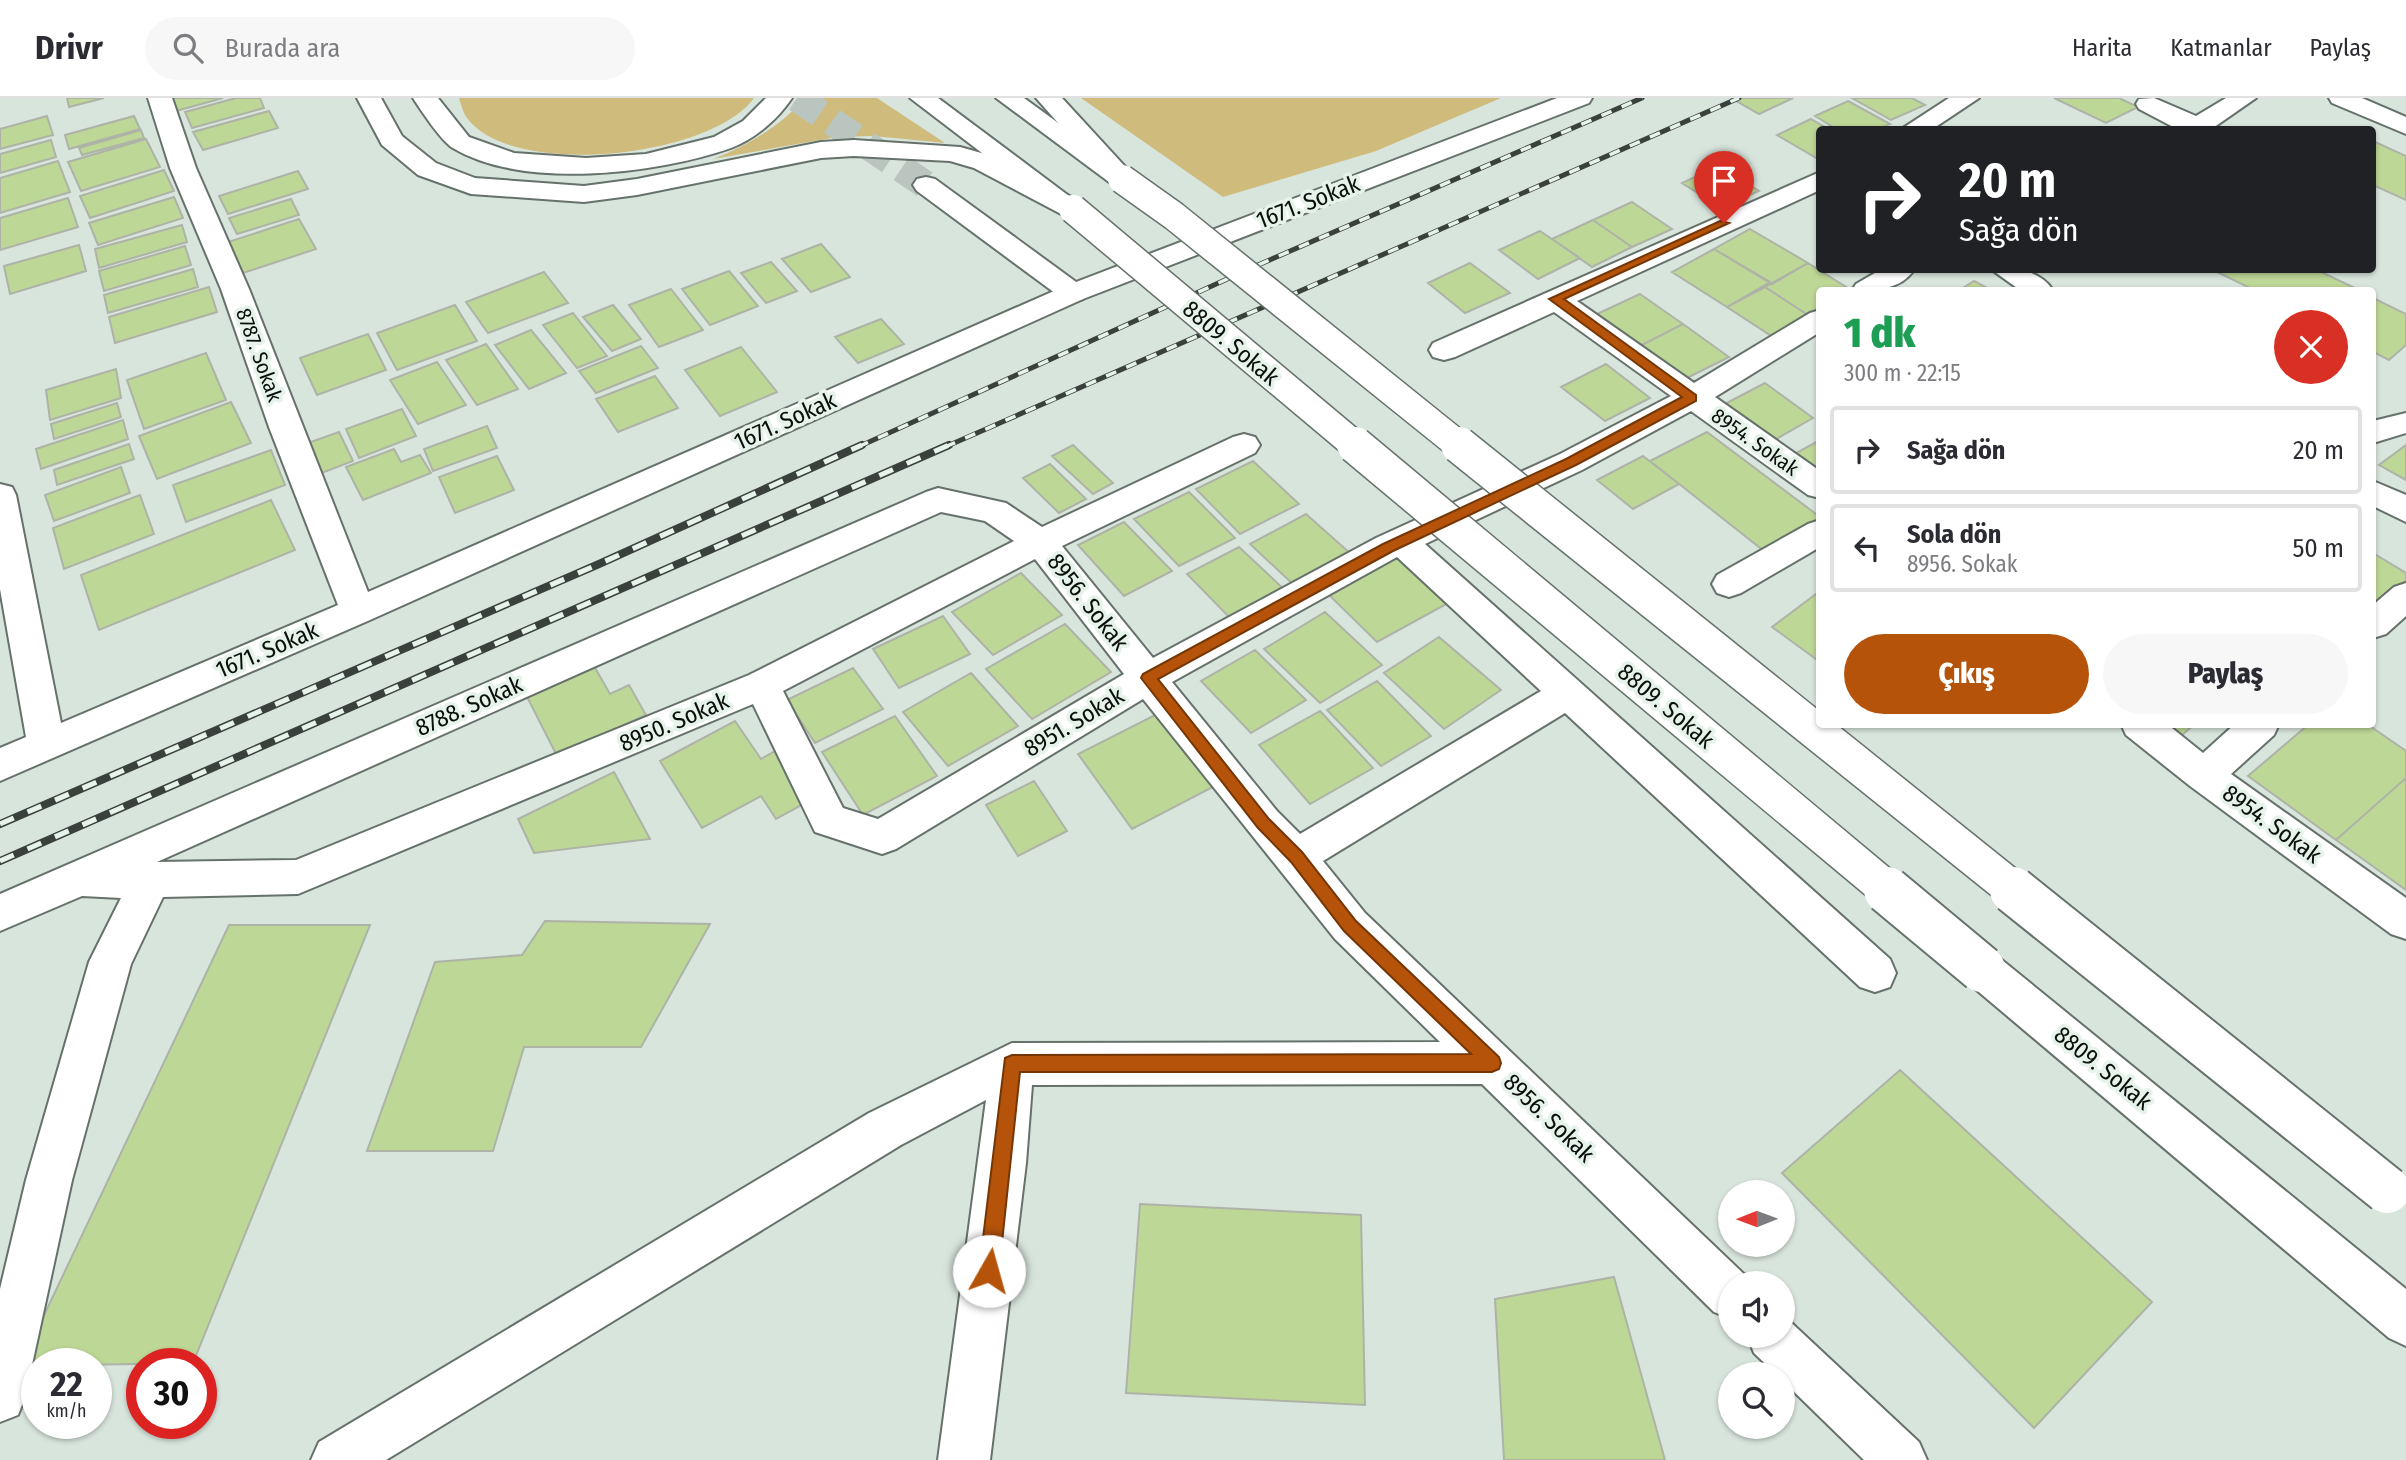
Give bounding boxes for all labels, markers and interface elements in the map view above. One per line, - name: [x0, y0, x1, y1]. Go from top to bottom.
- search box: [145, 17, 635, 80]
- text: Drivr: [35, 28, 103, 68]
- icon: search: [169, 29, 207, 67]
- text: Burada ara: [225, 33, 340, 64]
- text: Harita: [2072, 34, 2132, 62]
- text: Katmanlar: [2170, 34, 2272, 62]
- text: Paylaş: [2310, 34, 2371, 62]
- pin: [1694, 151, 1754, 223]
- text: 20 m: [1959, 151, 2056, 210]
- icon: right: [1844, 154, 1935, 245]
- icon: arrive: [1705, 162, 1743, 200]
- street label: 1671. Sokak: [1252, 169, 1364, 235]
- text: Sağa dön: [1959, 211, 2079, 249]
- street label: 8809. Sokak: [1177, 295, 1285, 392]
- street label: 8787. Sokak: [230, 305, 288, 405]
- text: 1 dk: [1844, 308, 1915, 358]
- button: close: [2274, 310, 2348, 384]
- text: 300 m · 22:15: [1844, 359, 1961, 387]
- street label: 1671. Sokak: [730, 386, 841, 456]
- street label: 8954. Sokak: [1706, 402, 1804, 482]
- icon: right: [1848, 431, 1886, 469]
- text: Sağa dön: [1907, 435, 2006, 466]
- text: 20 m: [2293, 435, 2344, 466]
- text: Sola dön: [1907, 519, 2001, 550]
- icon: left: [1848, 529, 1886, 567]
- text: 50 m: [2292, 533, 2344, 564]
- street label: 8956. Sokak: [1041, 548, 1135, 657]
- text: 8956. Sokak: [1907, 550, 2017, 578]
- street label: 1671. Sokak: [212, 616, 323, 684]
- button: Çıkış: [1844, 634, 2089, 714]
- button: Paylaş: [2103, 634, 2348, 714]
- street label: 8809. Sokak: [1612, 658, 1720, 755]
- street label: 8788. Sokak: [411, 670, 527, 742]
- street label: 8951. Sokak: [1019, 681, 1130, 763]
- street label: 8950. Sokak: [615, 686, 734, 758]
- street label: 8954. Sokak: [2217, 779, 2327, 870]
- street label: 8809. Sokak: [2049, 1020, 2158, 1116]
- street label: 8956. Sokak: [1498, 1068, 1601, 1169]
- north arrow: [1718, 1180, 1796, 1256]
- map controls: [1718, 1180, 1795, 1439]
- position arrow: [952, 1234, 1026, 1308]
- button: sound: [1718, 1271, 1795, 1348]
- speed limit sign: 30: [126, 1348, 217, 1439]
- button: search: [1718, 1362, 1795, 1439]
- text: 22: [50, 1363, 83, 1405]
- text: km/h: [46, 1400, 87, 1422]

